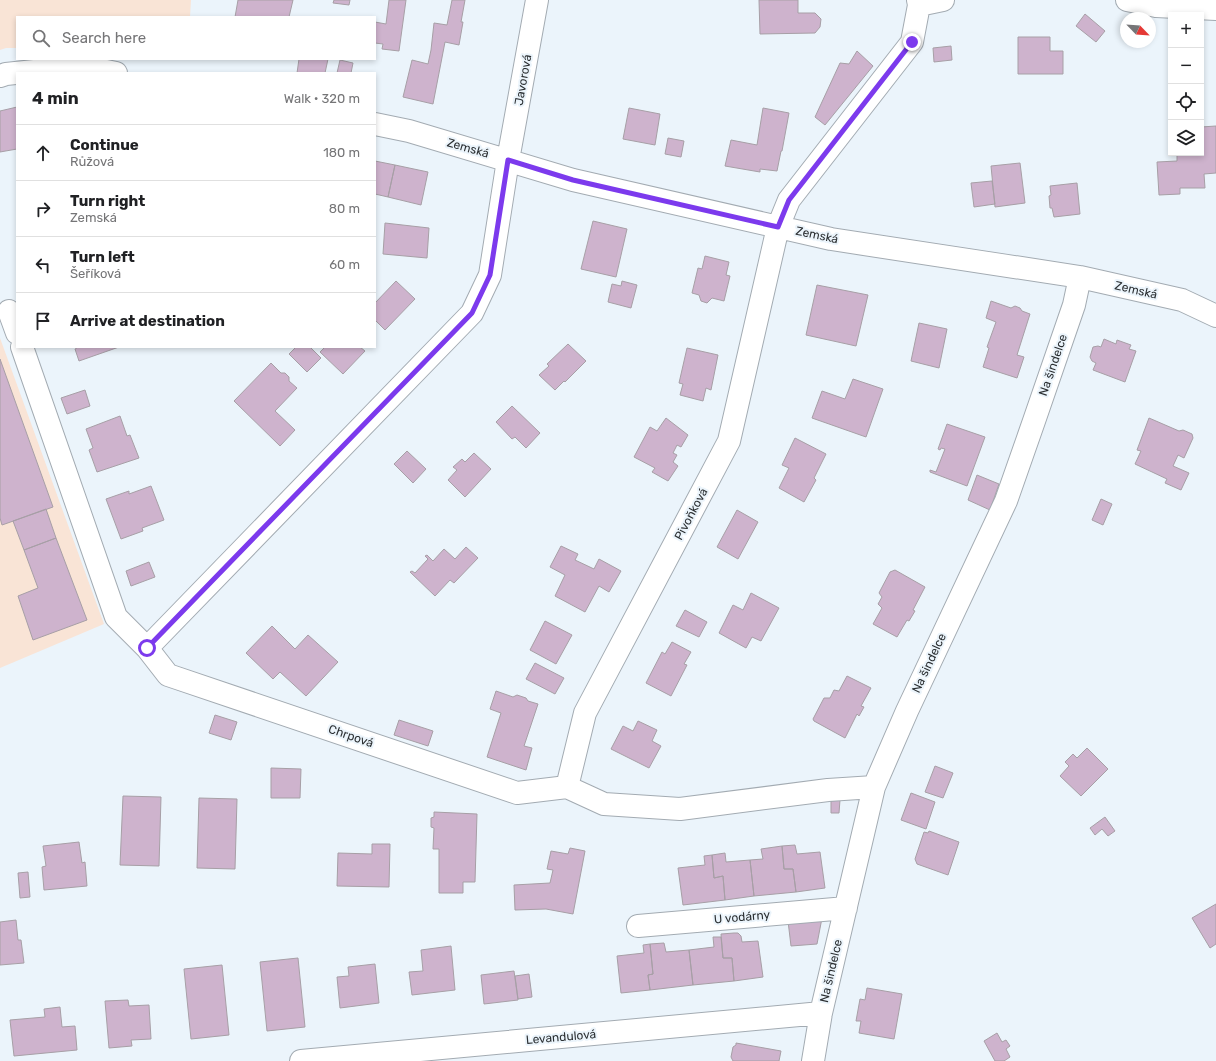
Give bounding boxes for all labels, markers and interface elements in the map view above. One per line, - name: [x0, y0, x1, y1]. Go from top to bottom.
- north arrow: [1120, 12, 1156, 48]
- map controls: [1168, 12, 1204, 156]
- button: +: [1168, 12, 1204, 48]
- search box: [16, 16, 376, 60]
- icon: search: [30, 27, 52, 49]
- text: Search here: [62, 29, 146, 47]
- route end: [903, 33, 921, 51]
- button: −: [1168, 48, 1204, 84]
- street label: Javorová: [512, 53, 534, 107]
- button: locate: [1168, 84, 1204, 120]
- text: 4 min: [32, 88, 79, 108]
- text: Walk · 320 m: [284, 91, 360, 106]
- button: layers: [1168, 120, 1204, 156]
- street label: Zemská: [445, 135, 491, 161]
- text: Continue: [70, 136, 139, 154]
- icon: ahead: [32, 142, 54, 164]
- text: 180 m: [323, 145, 360, 160]
- text: Růžová: [70, 154, 114, 169]
- text: Turn right: [70, 192, 145, 210]
- icon: right: [32, 198, 54, 220]
- text: 80 m: [329, 201, 360, 216]
- text: Zemská: [70, 210, 117, 225]
- street label: Zemská: [794, 224, 840, 246]
- text: Turn left: [70, 248, 135, 266]
- icon: left: [32, 254, 54, 276]
- text: 60 m: [329, 257, 360, 272]
- text: Šeříková: [70, 266, 121, 281]
- street label: Zemská: [1113, 278, 1159, 302]
- icon: arrive: [32, 310, 54, 332]
- text: Arrive at destination: [70, 312, 225, 330]
- street label: Na šindelce: [1036, 332, 1070, 398]
- street label: Pivoňková: [671, 486, 711, 542]
- street label: Na šindelce: [909, 631, 949, 695]
- route start: [138, 639, 156, 657]
- street label: Chrpová: [327, 722, 375, 750]
- street label: U vodárny: [713, 908, 771, 926]
- street label: Na šindelce: [817, 938, 845, 1004]
- street label: Levandulová: [525, 1027, 597, 1047]

